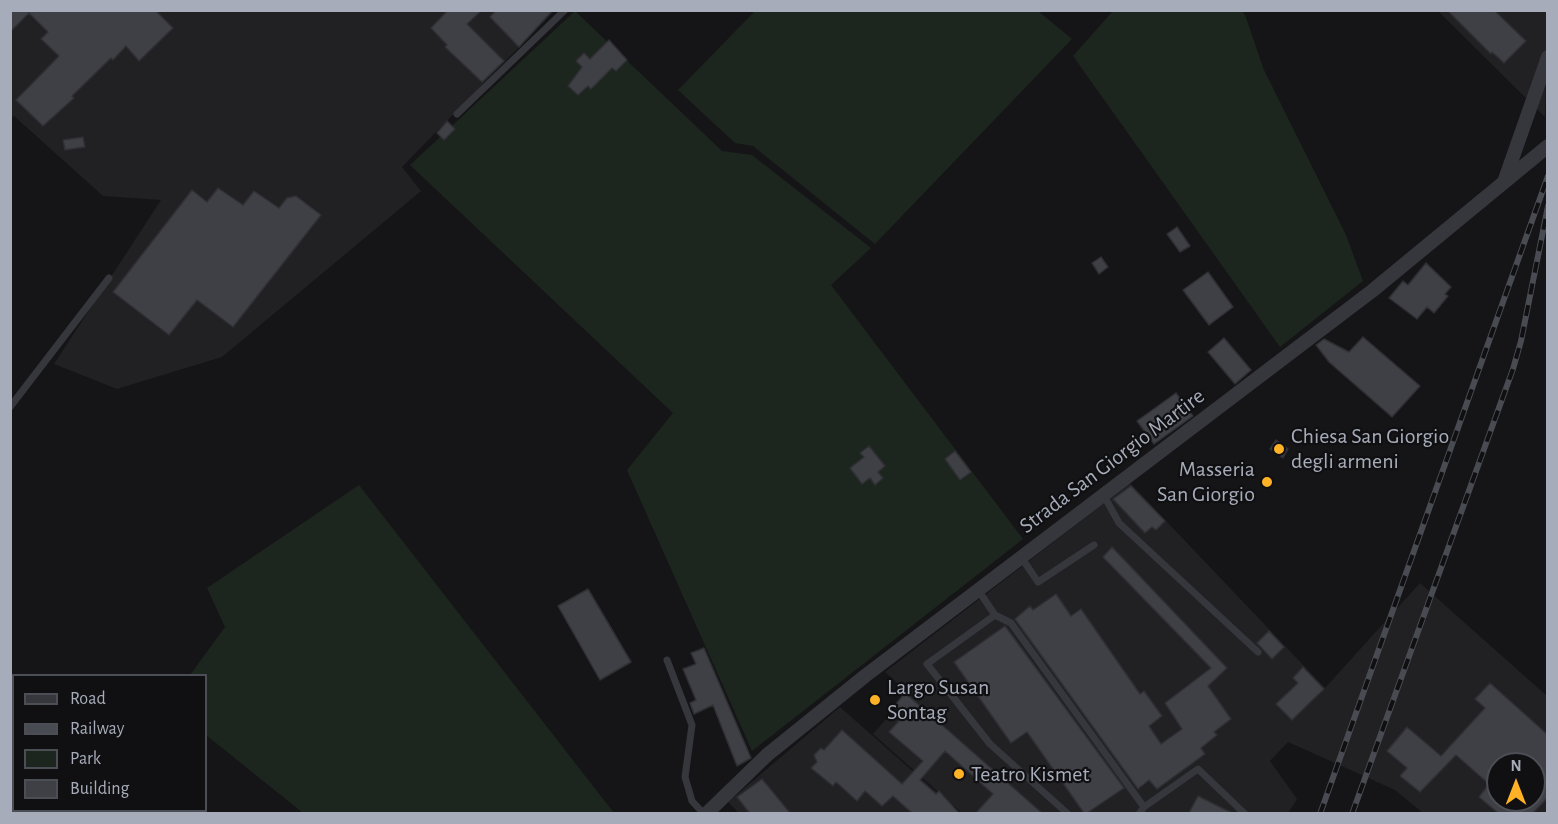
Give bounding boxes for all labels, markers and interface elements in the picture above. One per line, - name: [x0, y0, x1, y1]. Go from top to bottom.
- street label: Strada San Giorgio Martire: [1014, 383, 1210, 539]
- place label: Chiesa San Giorgio degli armeni: [1291, 423, 1449, 475]
- marker: Chiesa San Giorgio degli armeni: [1272, 442, 1286, 456]
- place label: Masseria San Giorgio: [1157, 456, 1255, 508]
- marker: Masseria San Giorgio: [1260, 475, 1274, 489]
- legend: [12, 674, 207, 812]
- place label: Largo Susan Sontag: [887, 674, 989, 726]
- text: Road: [70, 690, 106, 708]
- marker: Largo Susan Sontag: [868, 693, 882, 707]
- text: Railway: [70, 720, 124, 738]
- text: Park: [70, 750, 101, 768]
- north arrow: [1486, 752, 1546, 812]
- text: N: [1510, 758, 1522, 774]
- place label: Teatro Kismet: [971, 761, 1089, 787]
- marker: Teatro Kismet: [952, 767, 966, 781]
- text: Building: [70, 780, 129, 798]

